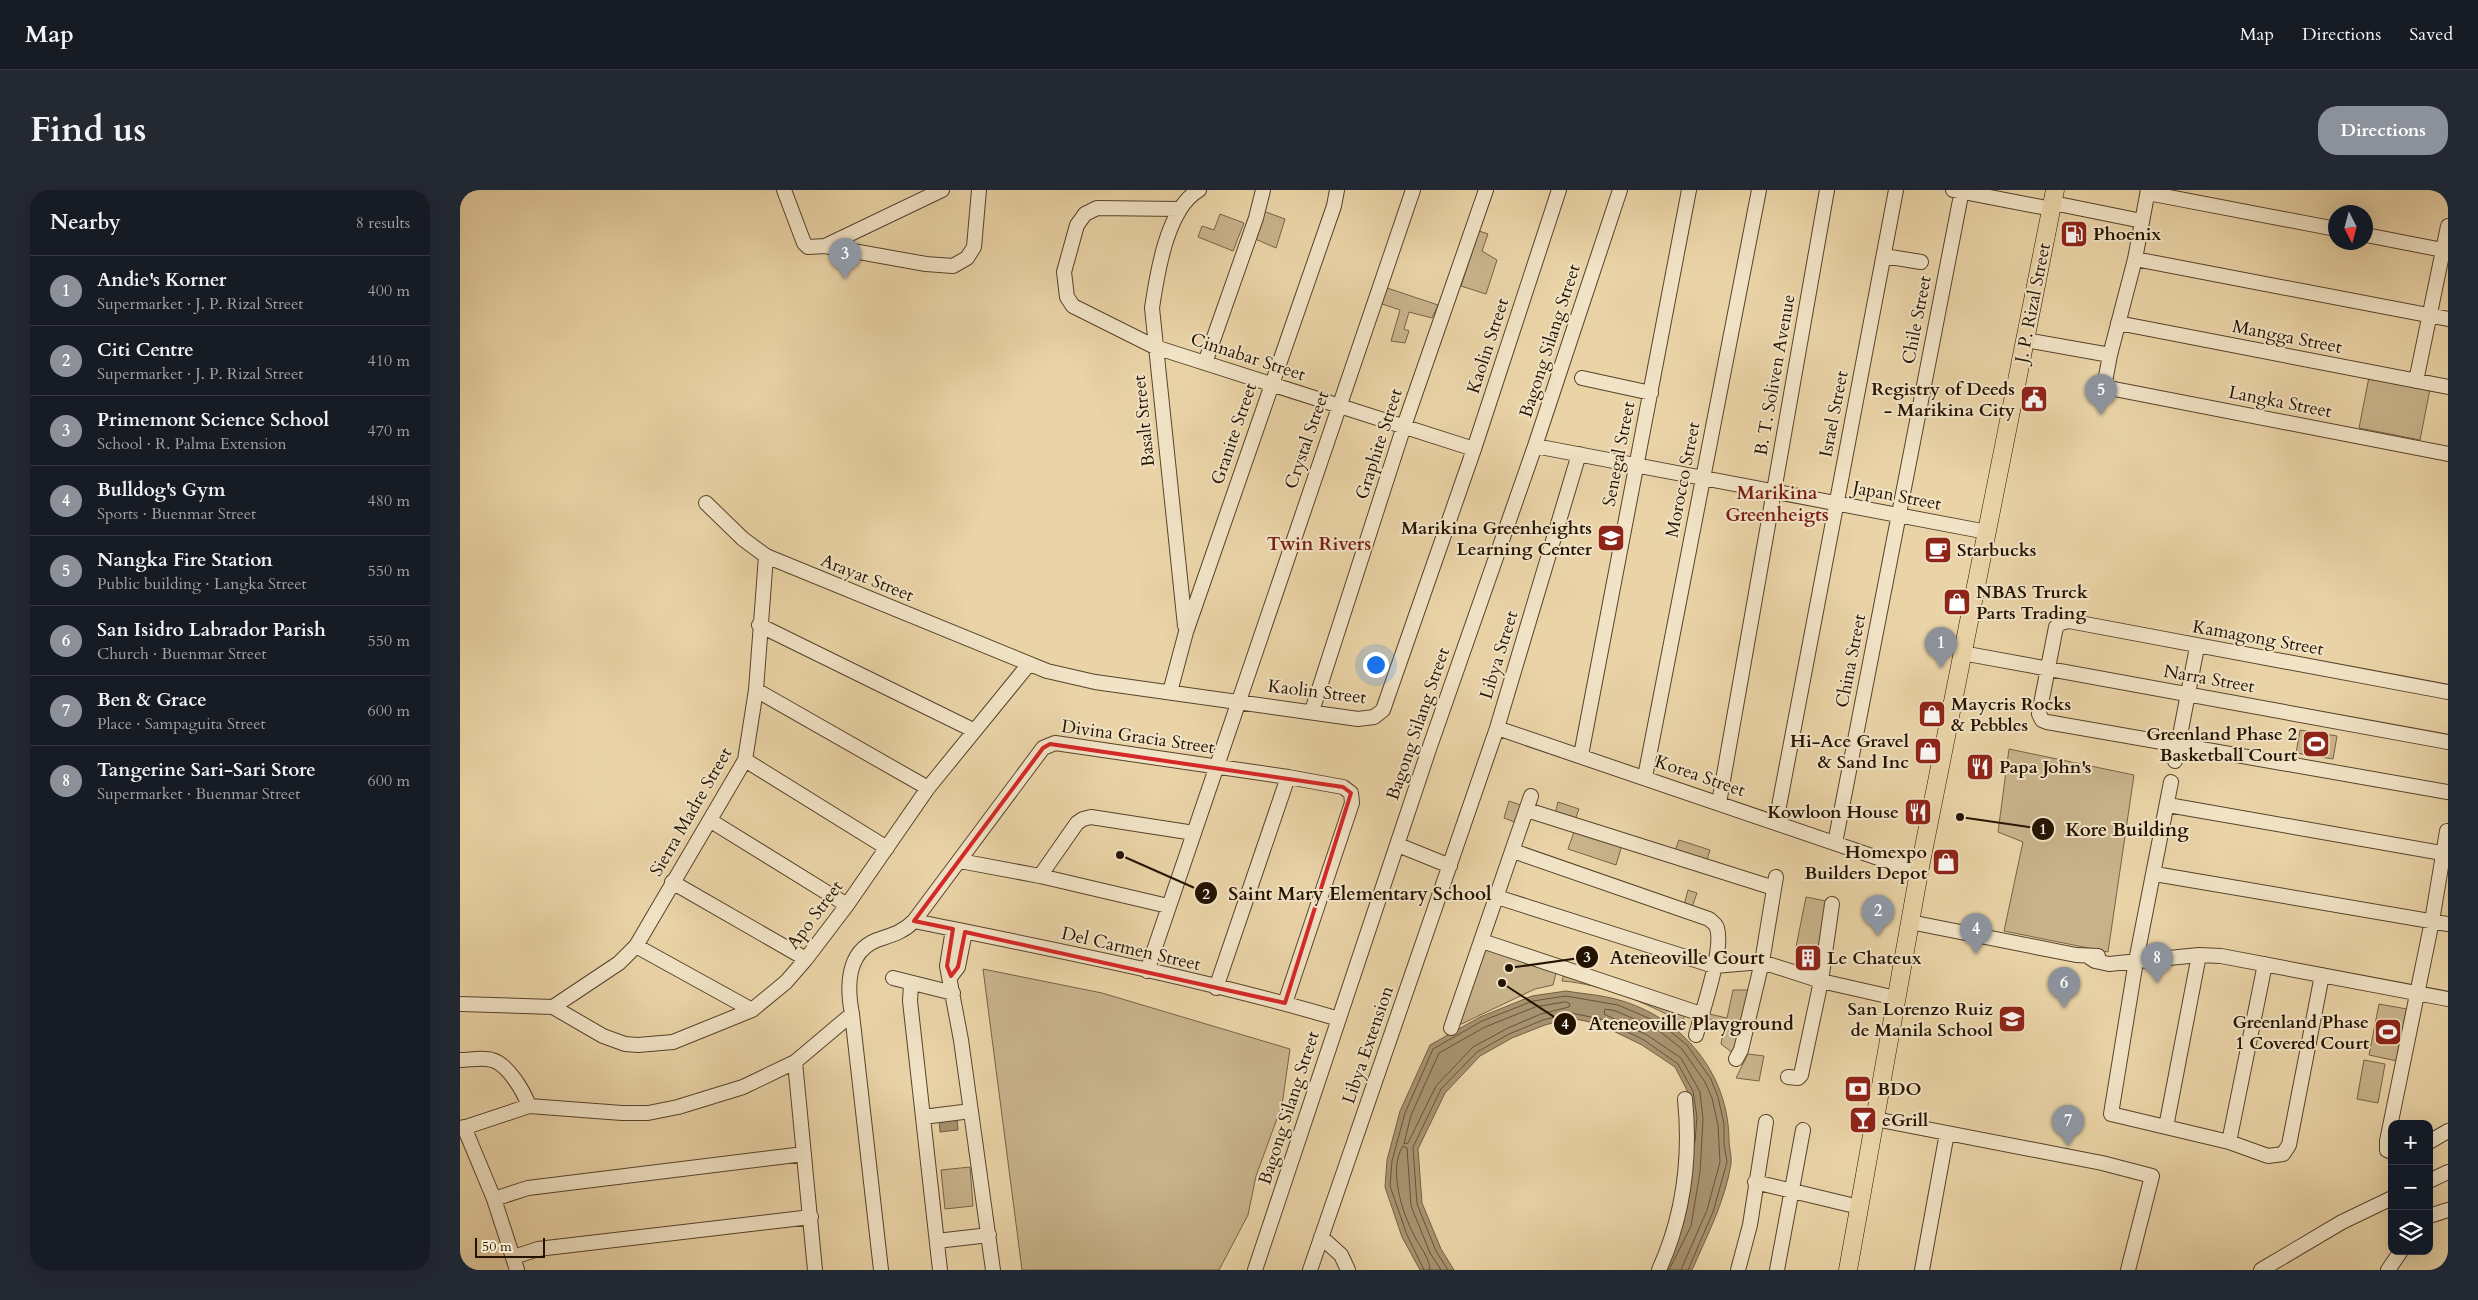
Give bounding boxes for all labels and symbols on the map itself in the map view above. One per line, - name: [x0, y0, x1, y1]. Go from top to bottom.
- north arrow: [2328, 205, 2373, 250]
- fuel station icon: Phoenix: [2059, 219, 2089, 249]
- place label: Phoenix: [2093, 222, 2161, 247]
- pin: 3: [829, 238, 861, 279]
- street label: J. P. Rizal Street: [2009, 241, 2057, 368]
- street label: Bagong Silang Street: [1513, 261, 1587, 421]
- street label: Chile Street: [1896, 273, 1938, 366]
- street label: B. T. Soliven Avenue: [1749, 292, 1801, 458]
- street label: Kaolin Street: [1461, 295, 1515, 397]
- street label: Mangga Street: [2230, 314, 2344, 360]
- street label: Cinnabar Street: [1187, 327, 1309, 387]
- street label: Israel Street: [1813, 368, 1855, 459]
- street label: Basalt Street: [1127, 374, 1161, 468]
- pin: 5: [2085, 374, 2117, 415]
- place label: Registry of Deeds - Marikina City: [1871, 377, 2016, 423]
- street label: Granite Street: [1205, 380, 1263, 488]
- street label: Langka Street: [2226, 380, 2334, 424]
- public building icon: Registry of Deeds - Marikina City: [2019, 384, 2049, 414]
- street label: Graphite Street: [1349, 385, 1409, 503]
- street label: Crystal Street: [1279, 387, 1336, 492]
- street label: Senegal Street: [1597, 399, 1641, 509]
- street label: Morocco Street: [1660, 420, 1707, 540]
- street label: Japan Street: [1848, 475, 1944, 517]
- district label: Marikina Greenheigts: [1725, 480, 1829, 528]
- place label: Marikina Greenheights Learning Center: [1401, 516, 1593, 562]
- school or university icon: Marikina Greenheights Learning Center: [1596, 523, 1626, 553]
- district label: Twin Rivers: [1267, 531, 1371, 557]
- cafe icon: Starbucks: [1923, 535, 1953, 565]
- place label: Starbucks: [1957, 538, 2037, 563]
- street label: Arayat Street: [817, 548, 918, 608]
- place label: NBAS Trurck Parts Trading: [1976, 580, 2089, 626]
- shop icon: NBAS Trurck Parts Trading: [1942, 587, 1972, 617]
- street label: Libya Street: [1474, 608, 1524, 702]
- street label: China Street: [1830, 612, 1872, 710]
- street label: Kamagong Street: [2191, 614, 2326, 662]
- pin: 1: [1925, 627, 1957, 668]
- street label: Bagong Silang Street: [1380, 644, 1456, 804]
- your location: [1363, 652, 1389, 678]
- street label: Narra Street: [2161, 659, 2257, 699]
- street label: Kaolin Street: [1266, 674, 1368, 710]
- place label: Maycris Rocks & Pebbles: [1951, 692, 2071, 738]
- shop icon: Maycris Rocks & Pebbles: [1917, 699, 1947, 729]
- street label: Divina Gracia Street: [1060, 714, 1217, 760]
- place label: Greenland Phase 2 Basketball Court: [2146, 722, 2298, 768]
- place label: Hi-Ace Gravel & Sand Inc: [1790, 729, 1909, 775]
- sports icon: Greenland Phase 2 Basketball Court: [2301, 729, 2331, 759]
- shop icon: Hi-Ace Gravel & Sand Inc: [1913, 736, 1943, 766]
- street label: Sierra Madre Street: [644, 743, 738, 881]
- street label: Korea Street: [1652, 749, 1749, 803]
- restaurant icon: Papa John's: [1965, 752, 1995, 782]
- place label: Papa John's: [1999, 755, 2092, 780]
- restaurant icon: Kowloon House: [1903, 797, 1933, 827]
- place label: Kowloon House: [1767, 800, 1899, 825]
- callout: Kore Building: [2030, 812, 2198, 846]
- text: Kore Building: [2065, 817, 2189, 843]
- text: 1: [2039, 819, 2047, 839]
- place label: Homexpo Builders Depot: [1804, 840, 1928, 886]
- shop icon: Homexpo Builders Depot: [1931, 847, 1961, 877]
- street label: Apo Street: [781, 875, 849, 955]
- callout: Saint Mary Elementary School: [1194, 876, 1502, 910]
- text: Saint Mary Elementary School: [1228, 881, 1492, 907]
- text: 2: [1202, 884, 1210, 904]
- pin: 2: [1862, 895, 1894, 936]
- pin: 4: [1960, 913, 1992, 954]
- street label: Del Carmen Street: [1059, 921, 1203, 977]
- callout: Ateneoville Court: [1575, 940, 1775, 974]
- pin: 8: [2141, 942, 2173, 983]
- building icon: Le Chateux: [1793, 943, 1823, 973]
- text: Ateneoville Court: [1610, 945, 1765, 971]
- place label: Le Chateux: [1827, 946, 1922, 971]
- text: 3: [1583, 947, 1591, 967]
- pin: 6: [2048, 967, 2080, 1008]
- street label: Libya Extension: [1336, 982, 1400, 1107]
- place label: San Lorenzo Ruiz de Manila School: [1848, 997, 1993, 1043]
- school or university icon: San Lorenzo Ruiz de Manila School: [1997, 1004, 2027, 1034]
- callout: Ateneoville Playground: [1553, 1007, 1803, 1041]
- place label: Greenland Phase 1 Covered Court: [2232, 1010, 2370, 1056]
- text: Ateneoville Playground: [1588, 1011, 1794, 1037]
- text: 4: [1561, 1014, 1569, 1034]
- sports icon: Greenland Phase 1 Covered Court: [2373, 1017, 2403, 1047]
- street label: Bagong Silang Street: [1252, 1028, 1326, 1188]
- bank icon: BDO: [1843, 1074, 1873, 1104]
- place label: BDO: [1877, 1077, 1922, 1102]
- bar icon: eGrill: [1848, 1105, 1878, 1135]
- pin: 7: [2052, 1105, 2084, 1146]
- place label: eGrill: [1882, 1108, 1928, 1133]
- scale bar: [475, 1235, 545, 1258]

